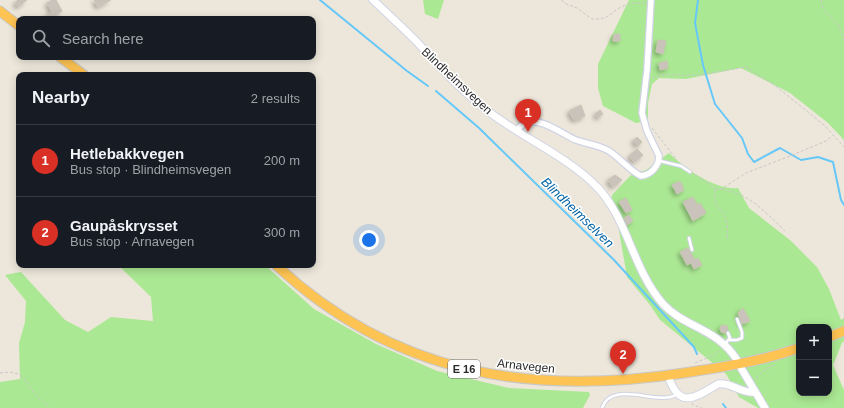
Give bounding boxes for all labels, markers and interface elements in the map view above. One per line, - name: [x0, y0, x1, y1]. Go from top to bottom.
- search box: [16, 16, 316, 60]
- icon: search: [30, 27, 52, 49]
- text: Search here: [62, 30, 144, 47]
- street label: Blindheimsvegen: [419, 45, 495, 117]
- text: Nearby: [32, 88, 90, 107]
- text: 2 results: [251, 91, 300, 106]
- pin: 1: [515, 99, 541, 132]
- text: Hetlebakkvegen: [70, 145, 184, 162]
- text: 1: [41, 153, 49, 168]
- text: 200 m: [264, 153, 300, 168]
- text: Bus stop · Blindheimsvegen: [70, 162, 231, 177]
- water label: Blindheimselven: [538, 174, 617, 251]
- text: Gaupåskrysset: [70, 217, 178, 234]
- text: 2: [41, 225, 49, 240]
- text: 300 m: [264, 225, 300, 240]
- your location: [359, 230, 379, 250]
- text: Bus stop · Arnavegen: [70, 234, 194, 249]
- map controls: [796, 324, 832, 396]
- button: +: [796, 324, 832, 360]
- pin: 2: [610, 341, 636, 374]
- street label: Arnavegen: [496, 356, 556, 376]
- road number: E 16: [448, 360, 480, 378]
- button: −: [796, 360, 832, 396]

